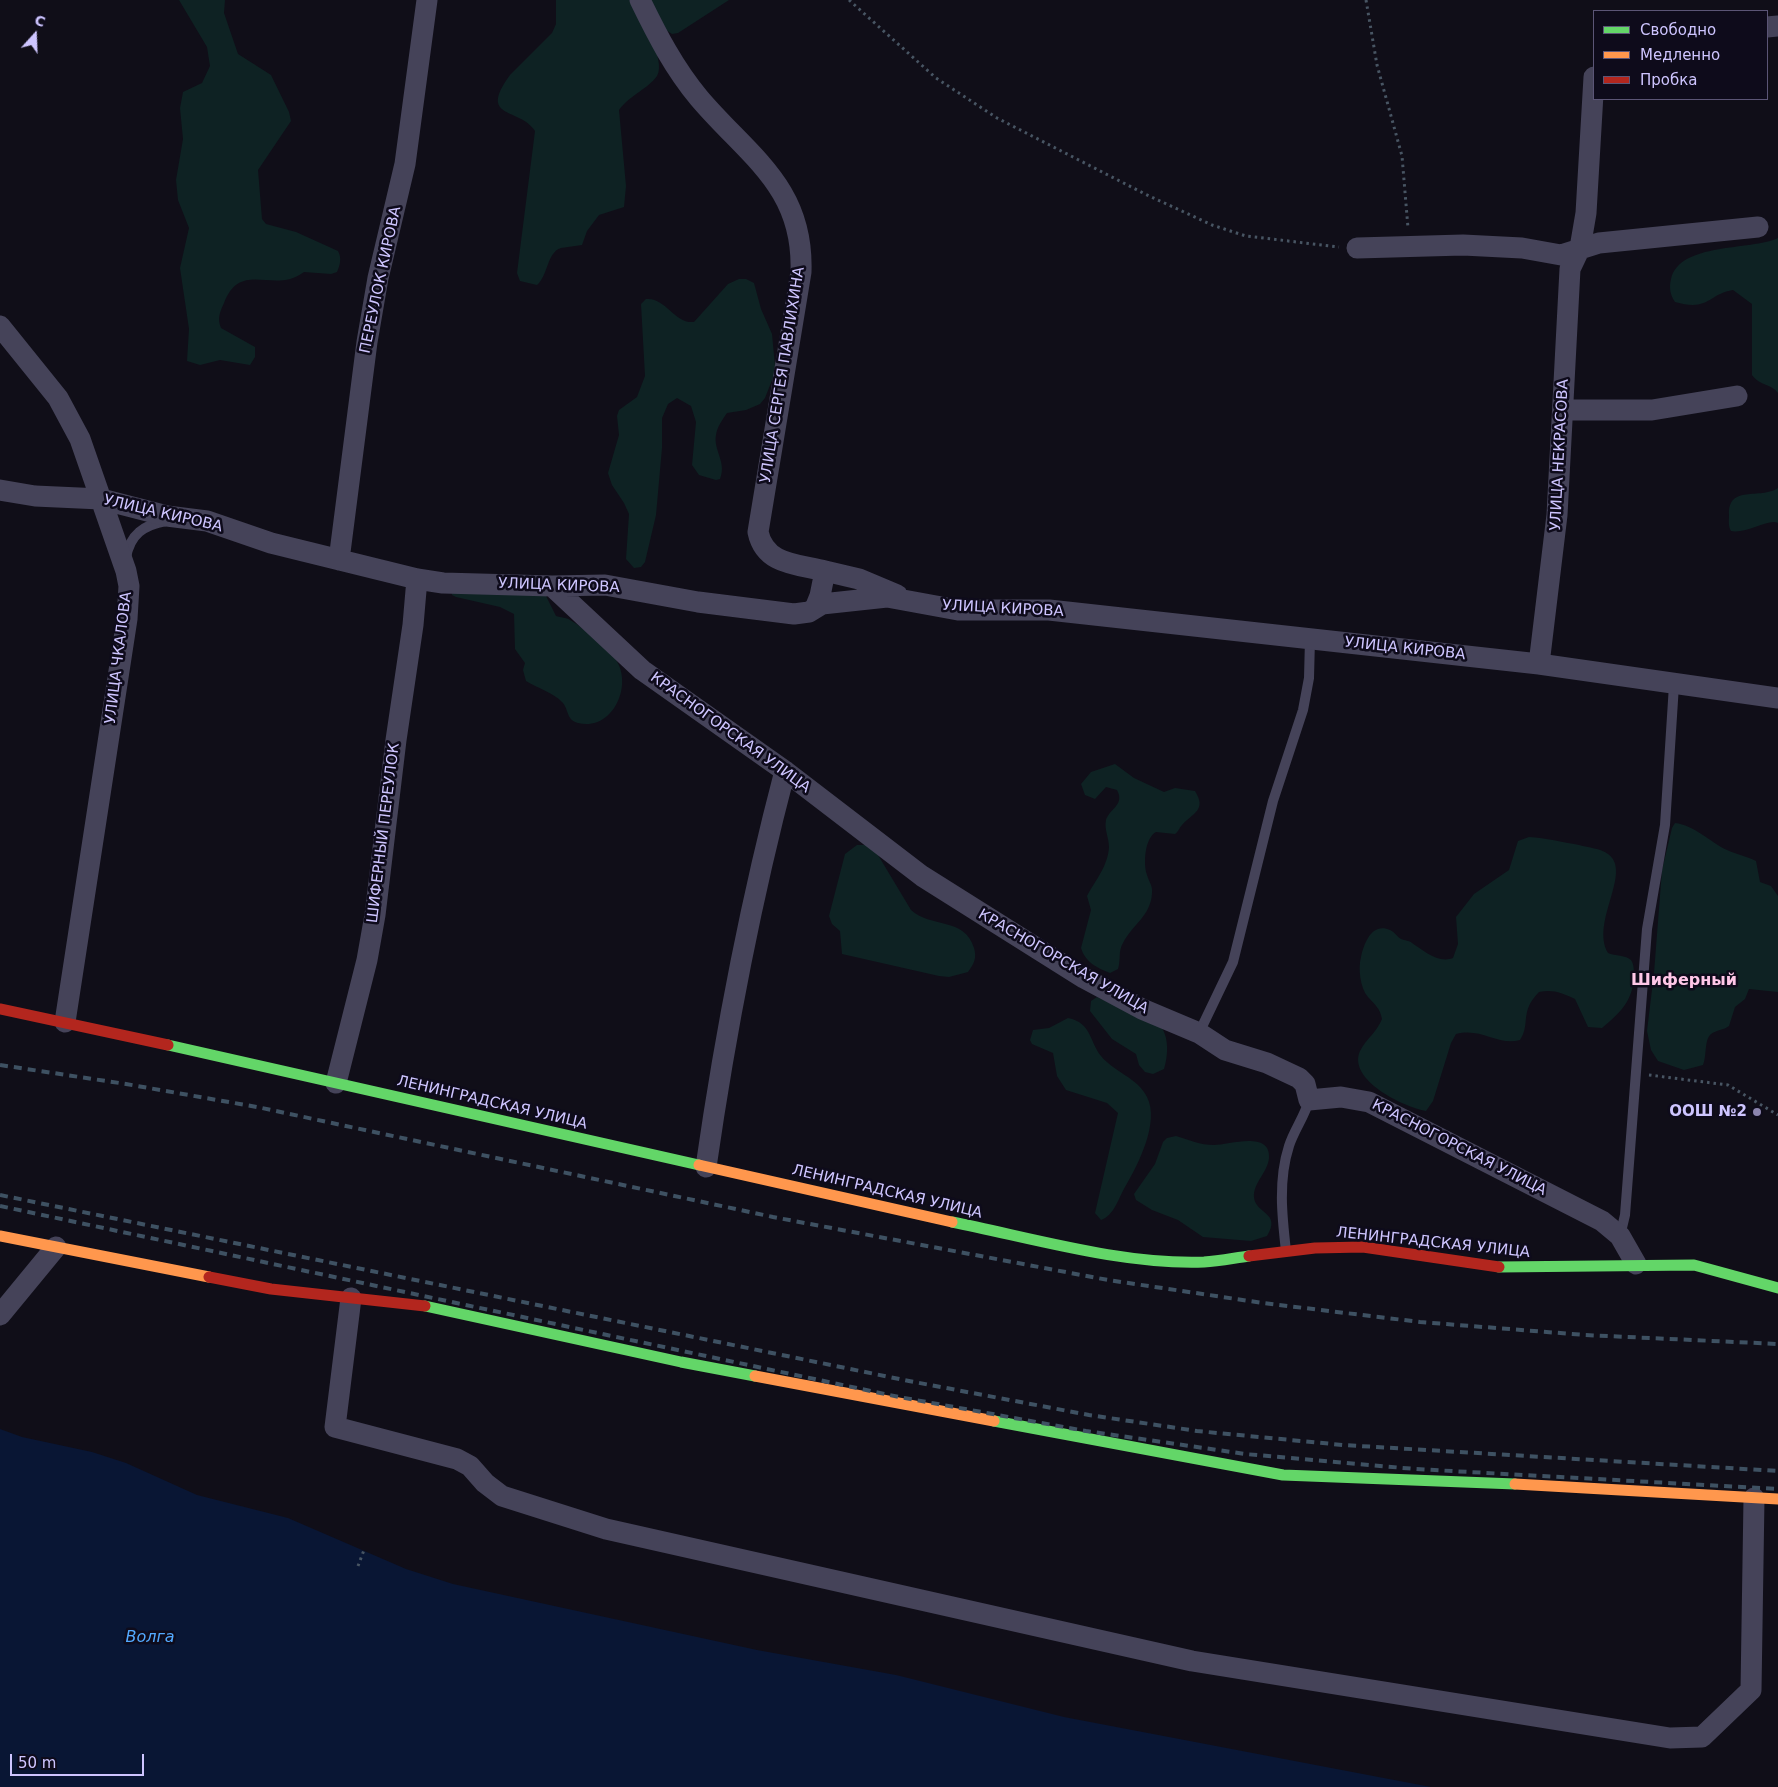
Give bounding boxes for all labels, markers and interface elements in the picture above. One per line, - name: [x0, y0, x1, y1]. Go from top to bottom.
- north arrow: [10, 10, 60, 60]
- legend: [1593, 10, 1768, 100]
- text: С: [33, 12, 48, 30]
- text: Свободно: [1640, 21, 1716, 39]
- text: Медленно: [1640, 46, 1720, 64]
- text: Пробка: [1640, 71, 1697, 89]
- street label: ПЕРЕУЛОК КИРОВА: [357, 205, 405, 355]
- street label: УЛИЦА СЕРГЕЯ ПАВЛИХИНА: [757, 266, 809, 484]
- street label: УЛИЦА НЕКРАСОВА: [1547, 379, 1573, 531]
- street label: УЛИЦА КИРОВА: [102, 492, 224, 536]
- street label: УЛИЦА КИРОВА: [498, 575, 620, 597]
- street label: УЛИЦА ЧКАЛОВА: [102, 591, 136, 725]
- street label: УЛИЦА КИРОВА: [942, 597, 1064, 621]
- street label: УЛИЦА КИРОВА: [1344, 634, 1466, 664]
- street label: КРАСНОГОРСКАЯ УЛИЦА: [646, 669, 814, 797]
- street label: ШИФЕРНЫЙ ПЕРЕУЛОК: [364, 742, 404, 924]
- street label: КРАСНОГОРСКАЯ УЛИЦА: [975, 906, 1151, 1018]
- district label: Шиферный: [1631, 971, 1737, 991]
- street label: ЛЕНИНГРАДСКАЯ УЛИЦА: [395, 1072, 589, 1134]
- street label: КРАСНОГОРСКАЯ УЛИЦА: [1369, 1096, 1549, 1200]
- place label: ООШ №2: [1669, 1103, 1747, 1121]
- marker: ООШ №2: [1751, 1106, 1763, 1118]
- street label: ЛЕНИНГРАДСКАЯ УЛИЦА: [790, 1161, 984, 1223]
- street label: ЛЕНИНГРАДСКАЯ УЛИЦА: [1335, 1224, 1531, 1262]
- water label: Волга: [125, 1628, 175, 1648]
- scale bar: [12, 1744, 146, 1776]
- text: 50 m: [18, 1754, 56, 1772]

